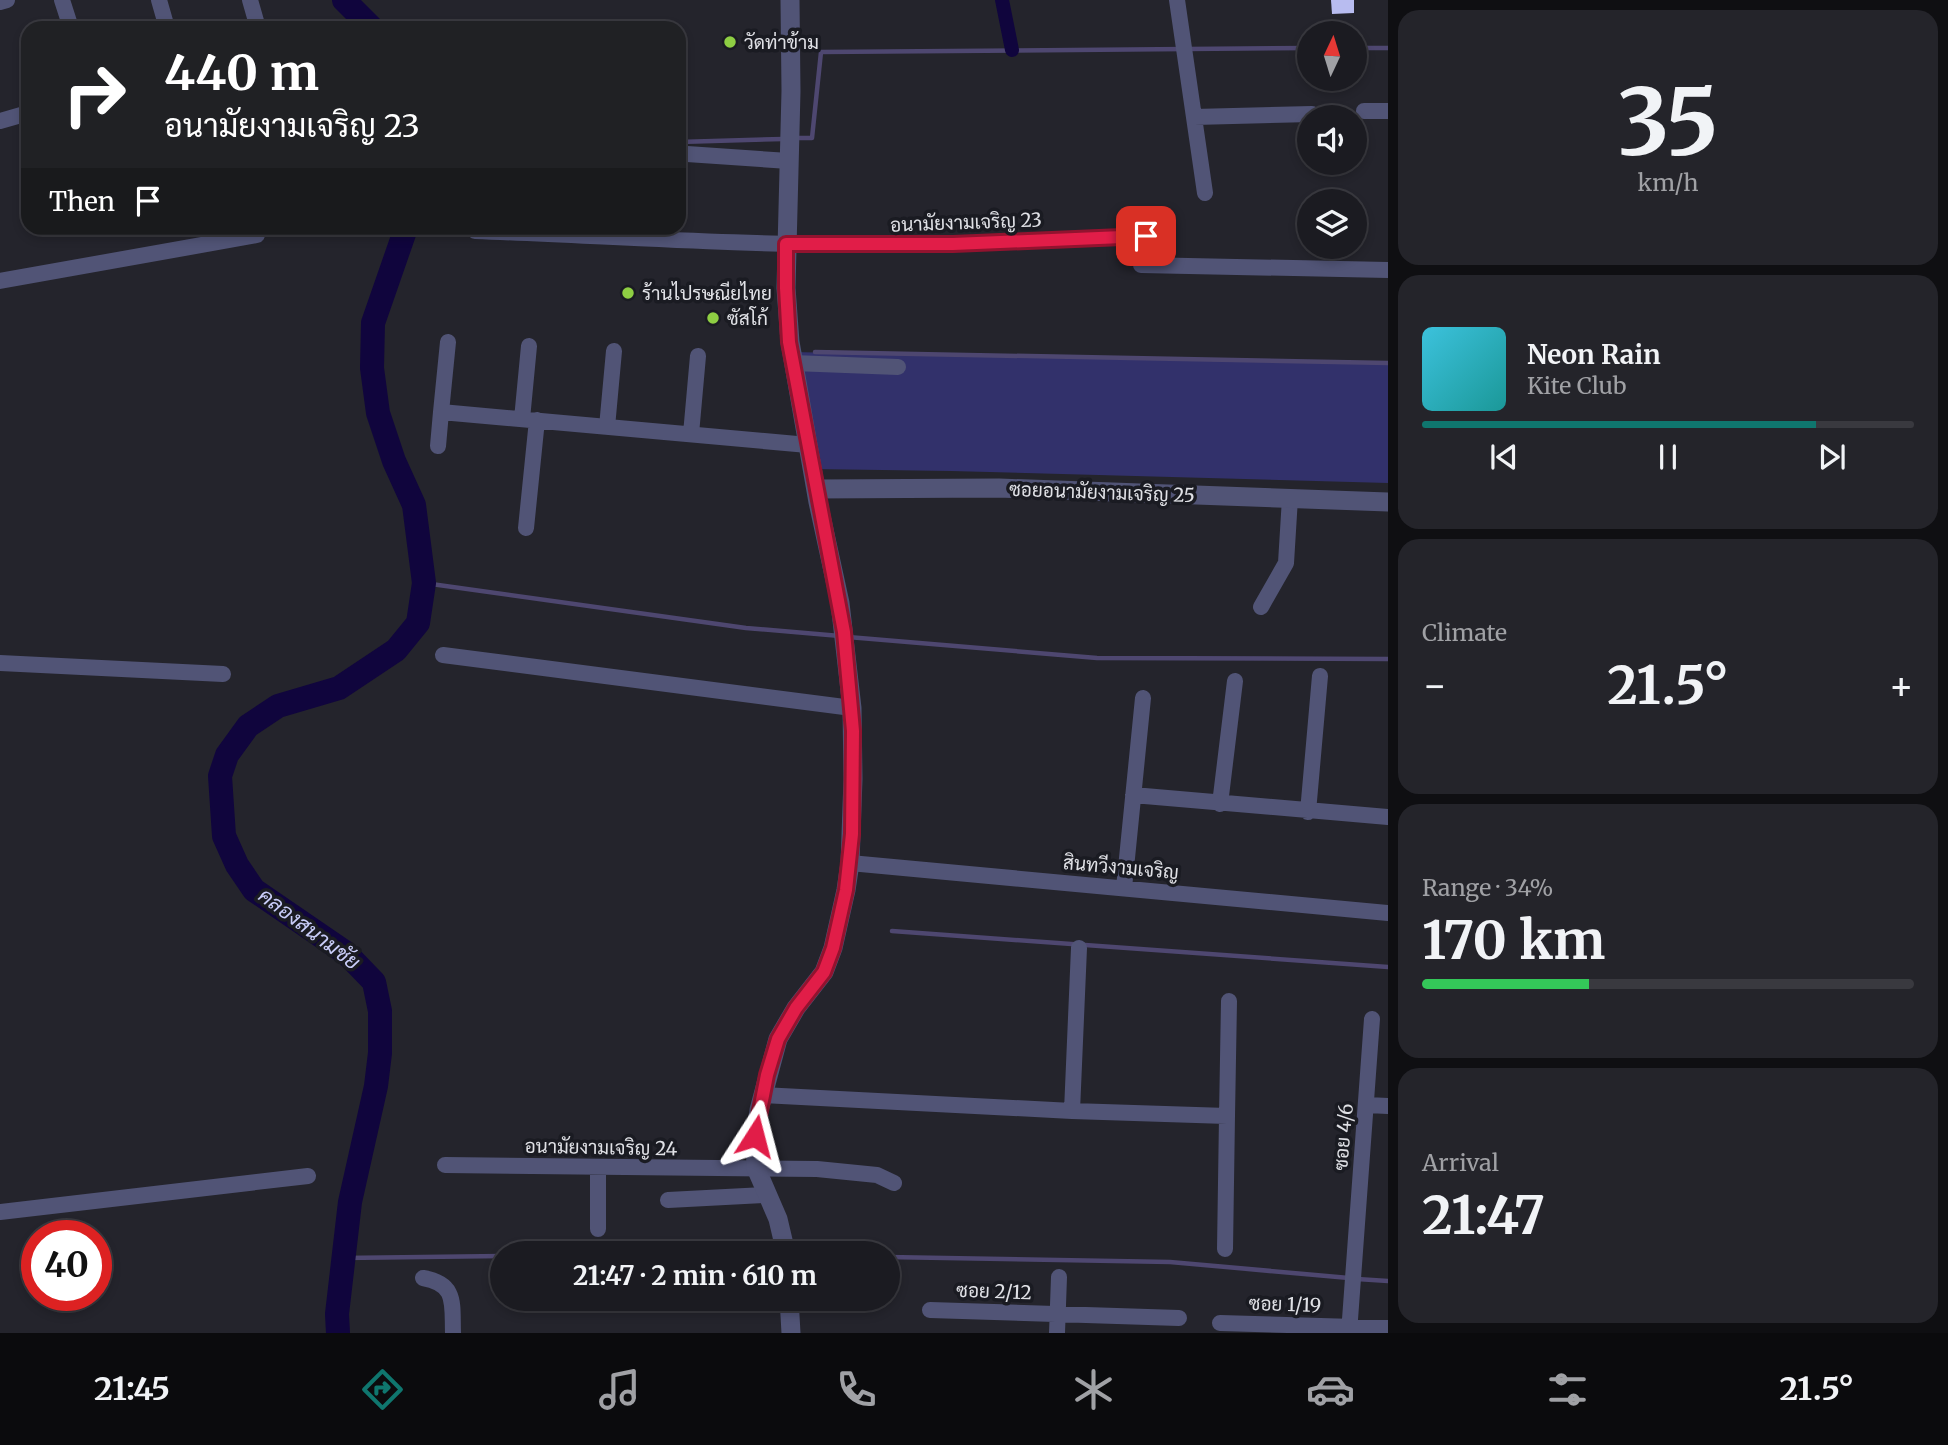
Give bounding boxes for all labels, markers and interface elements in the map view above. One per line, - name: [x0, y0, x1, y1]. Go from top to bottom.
- north arrow: [1297, 21, 1367, 91]
- map controls: [1297, 21, 1367, 259]
- place label: วัดท่าข้าม: [744, 30, 819, 54]
- marker: วัดท่าข้าม: [722, 34, 738, 50]
- text: 440 m: [164, 42, 319, 103]
- icon: right: [49, 49, 140, 140]
- text: 35: [1617, 65, 1719, 180]
- button: sound: [1297, 105, 1367, 175]
- text: อนามัยงามเจริญ 23: [164, 106, 420, 146]
- text: km/h: [1638, 168, 1698, 197]
- icon: arrive: [129, 182, 167, 220]
- text: Then: [49, 185, 115, 218]
- button: layers: [1297, 189, 1367, 259]
- pin: [1116, 206, 1176, 266]
- street label: อนามัยงามเจริญ 23: [890, 207, 1042, 237]
- icon: arrive: [1127, 217, 1165, 255]
- place label: ร้านไปรษณียไทย: [642, 281, 772, 305]
- marker: ร้านไปรษณียไทย: [620, 285, 636, 301]
- place label: ซัสโก้: [727, 306, 769, 330]
- marker: ซัสโก้: [705, 310, 721, 326]
- text: Neon Rain: [1527, 338, 1661, 371]
- text: Kite Club: [1527, 371, 1626, 400]
- icon: previous: [1485, 438, 1523, 476]
- icon: pause: [1649, 438, 1687, 476]
- icon: next: [1813, 438, 1851, 476]
- street label: ซอยอนามัยงามเจริญ 25: [1009, 477, 1195, 507]
- text: Climate: [1422, 618, 1507, 647]
- text: 21.5°: [1607, 653, 1729, 718]
- text: −: [1422, 662, 1447, 709]
- text: +: [1889, 662, 1914, 709]
- street label: สินทวีงามเจริญ: [1062, 850, 1180, 884]
- text: Range · 34%: [1422, 873, 1553, 902]
- water label: คลองสนามชัย: [253, 882, 365, 976]
- text: 170 km: [1422, 908, 1605, 973]
- position arrow: [718, 1099, 792, 1173]
- street label: ซอย 4/6: [1328, 1102, 1358, 1172]
- street label: อนามัยงามเจริญ 24: [524, 1134, 678, 1160]
- text: Arrival: [1422, 1148, 1499, 1177]
- text: 21:47: [1422, 1183, 1545, 1248]
- speed limit sign: 40: [21, 1220, 112, 1311]
- text: 21:47 · 2 min · 610 m: [573, 1259, 817, 1292]
- street label: ซอย 2/12: [956, 1278, 1032, 1304]
- street label: ซอย 1/19: [1248, 1291, 1322, 1317]
- icon: directions: [358, 1365, 407, 1414]
- icon: music: [595, 1365, 644, 1414]
- icon: phone: [832, 1365, 881, 1414]
- icon: climate: [1069, 1365, 1118, 1414]
- icon: car: [1306, 1365, 1355, 1414]
- icon: filters: [1543, 1365, 1592, 1414]
- text: 21:45: [94, 1369, 170, 1409]
- text: 21.5°: [1779, 1369, 1854, 1409]

